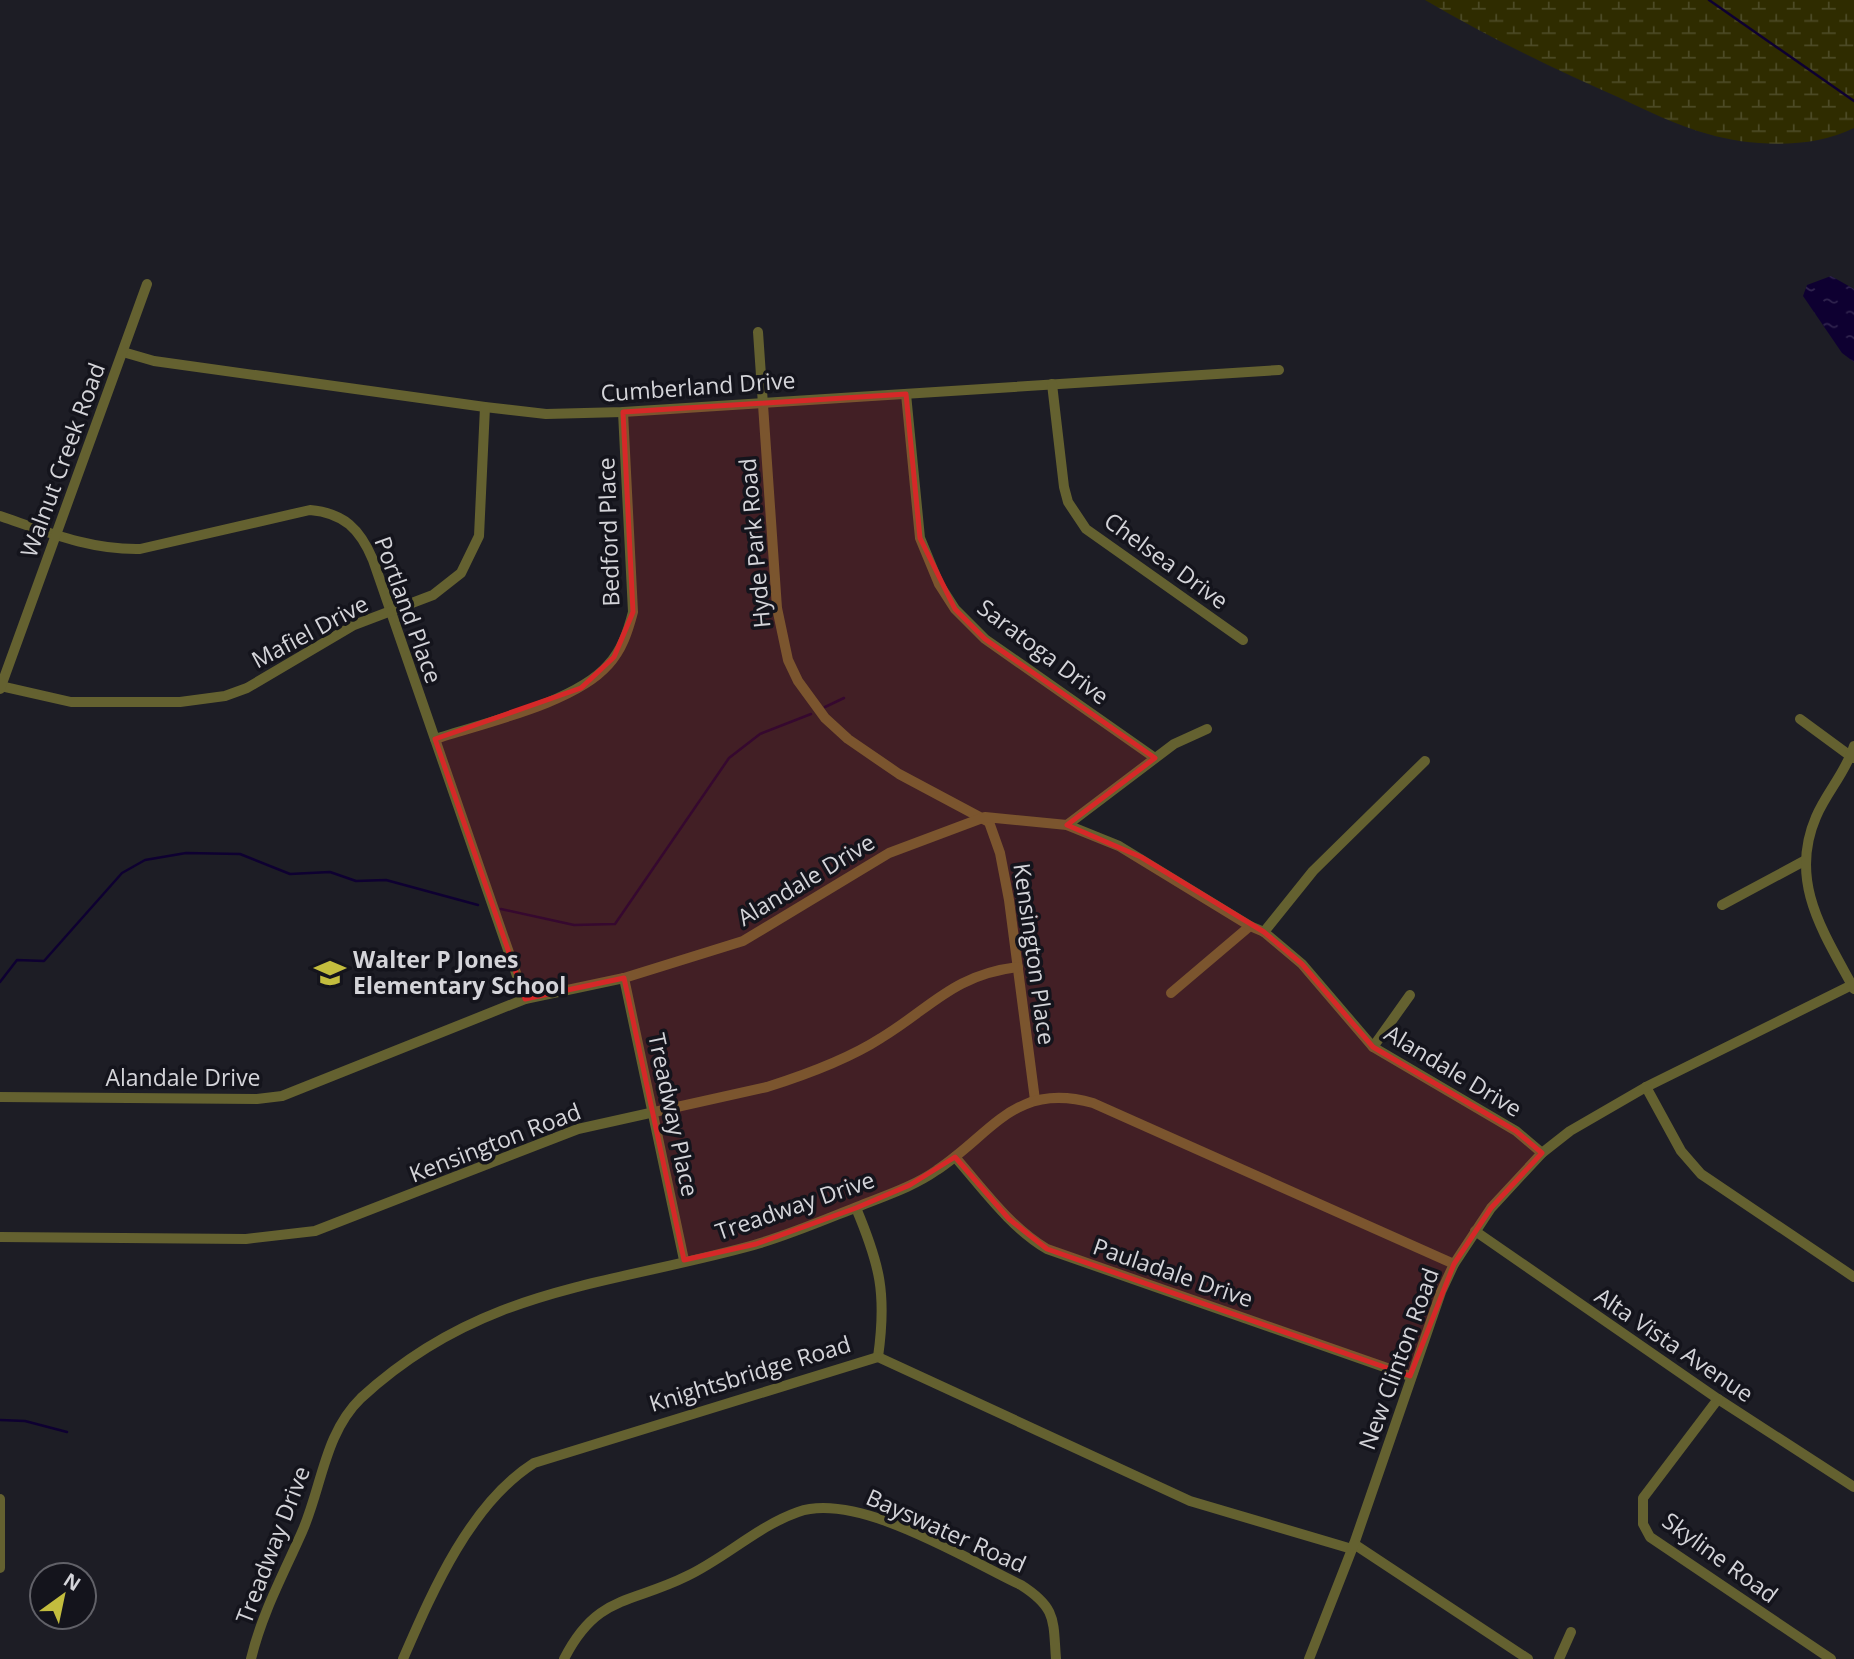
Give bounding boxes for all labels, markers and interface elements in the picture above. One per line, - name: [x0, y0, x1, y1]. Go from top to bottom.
- street label: Walnut Creek Road: [12, 358, 112, 561]
- street label: Cumberland Drive: [599, 363, 796, 409]
- street label: Bedford Place: [589, 457, 627, 607]
- street label: Hyde Park Road: [731, 457, 777, 629]
- street label: Chelsea Drive: [1098, 504, 1235, 616]
- street label: Portland Place: [368, 532, 450, 688]
- street label: Mafiel Drive: [246, 587, 374, 675]
- street label: Saratoga Drive: [971, 591, 1116, 711]
- street label: Alandale Drive: [731, 825, 880, 933]
- street label: Kensington Place: [1006, 861, 1064, 1047]
- place label: Walter P Jones Elementary School: [353, 943, 566, 1001]
- school or university icon: Walter P Jones Elementary School: [313, 956, 347, 990]
- street label: Alandale Drive: [1379, 1016, 1528, 1124]
- street label: Treadway Place: [641, 1030, 707, 1199]
- street label: Alandale Drive: [105, 1061, 261, 1093]
- street label: Kensington Road: [404, 1095, 585, 1190]
- street label: Treadway Drive: [711, 1163, 878, 1247]
- street label: Pauladale Drive: [1089, 1230, 1258, 1314]
- street label: New Clinton Road: [1350, 1263, 1446, 1454]
- street label: Alta Vista Avenue: [1589, 1279, 1760, 1409]
- street label: Knightsbridge Road: [645, 1327, 854, 1419]
- street label: Treadway Drive: [227, 1461, 317, 1628]
- street label: Bayswater Road: [861, 1480, 1032, 1580]
- street label: Skyline Road: [1656, 1504, 1785, 1610]
- north arrow: [28, 1561, 98, 1631]
- text: N: [59, 1567, 86, 1597]

